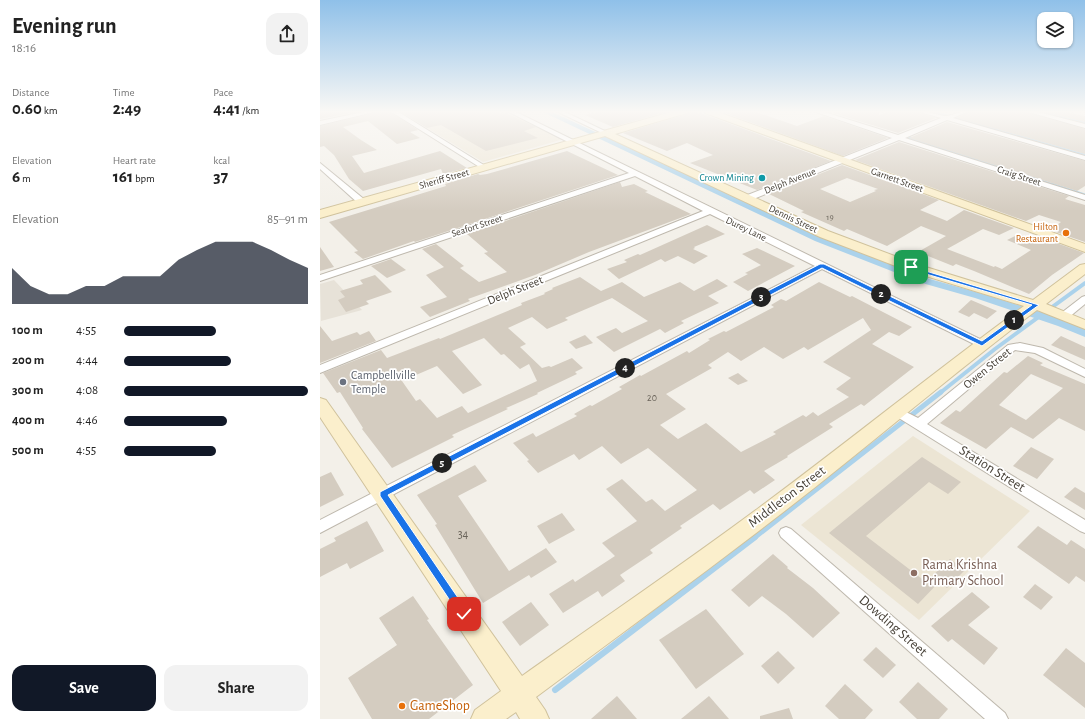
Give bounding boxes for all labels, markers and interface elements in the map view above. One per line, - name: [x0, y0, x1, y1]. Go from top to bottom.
- map controls: [1037, 12, 1073, 48]
- button: layers: [1037, 12, 1073, 48]
- button: share: [266, 13, 308, 55]
- text: Evening run: [12, 15, 117, 37]
- text: 18:16: [12, 42, 36, 55]
- text: Distance: [12, 87, 49, 98]
- text: Time: [113, 87, 135, 98]
- text: Pace: [213, 87, 233, 98]
- text: 0.60: [12, 100, 42, 117]
- text: 2:49: [113, 100, 141, 117]
- text: 4:41: [213, 100, 240, 117]
- text: km: [42, 105, 57, 116]
- text: /km: [240, 105, 259, 116]
- text: Elevation: [12, 155, 52, 166]
- text: Heart rate: [113, 155, 156, 166]
- text: kcal: [213, 155, 230, 166]
- street label: Craig Street: [996, 164, 1043, 188]
- street label: Delph Avenue: [763, 166, 818, 196]
- street label: Garnett Street: [869, 166, 925, 194]
- street label: Sheriff Street: [418, 167, 471, 191]
- text: 6: [12, 168, 20, 185]
- text: 161: [113, 168, 133, 185]
- text: 37: [213, 168, 228, 185]
- text: m: [20, 173, 31, 184]
- text: bpm: [133, 173, 155, 184]
- place label: Crown Mining: [700, 173, 754, 183]
- marker: Crown Mining: [757, 173, 767, 183]
- street label: Dennis Street: [767, 203, 820, 235]
- text: Elevation: [12, 213, 59, 226]
- text: 85–91 m: [267, 213, 308, 226]
- street label: Seafort Street: [450, 213, 504, 239]
- house number: 19: [826, 213, 834, 222]
- street label: Durey Lane: [724, 215, 768, 243]
- place label: Hilton Restaurant: [1016, 222, 1059, 244]
- marker: Hilton Restaurant: [1061, 228, 1071, 238]
- pin: [894, 250, 928, 284]
- icon: arrive: [900, 256, 922, 278]
- street label: Delph Street: [485, 273, 545, 307]
- pin: 2: [871, 284, 891, 304]
- pin: 3: [751, 287, 771, 307]
- text: 2: [878, 288, 884, 299]
- text: 3: [759, 291, 763, 302]
- pin: 1: [1004, 310, 1024, 330]
- text: 1: [1012, 314, 1016, 325]
- text: 100 m: [12, 324, 43, 337]
- text: 4:55: [76, 324, 96, 337]
- street label: Owen Street: [961, 345, 1013, 391]
- text: 200 m: [12, 354, 44, 367]
- text: 4:44: [76, 354, 98, 367]
- pin: 4: [615, 358, 635, 378]
- text: 4: [622, 362, 628, 373]
- place label: Campbellville Temple: [351, 369, 415, 395]
- marker: Campbellville Temple: [338, 377, 348, 387]
- text: 300 m: [12, 384, 44, 397]
- text: 4:08: [76, 384, 98, 397]
- house number: 20: [647, 393, 657, 403]
- text: 400 m: [12, 414, 45, 427]
- text: 4:46: [76, 414, 98, 427]
- street label: Station Street: [957, 443, 1028, 495]
- text: 500 m: [12, 444, 44, 457]
- text: 4:55: [76, 444, 96, 457]
- pin: 5: [432, 453, 452, 473]
- text: 5: [440, 457, 444, 468]
- street label: Middleton Street: [746, 463, 829, 530]
- house number: 34: [458, 528, 469, 540]
- place label: Rama Krishna Primary School: [922, 558, 1004, 588]
- marker: Rama Krishna Primary School: [909, 568, 919, 578]
- street label: Dowding Street: [856, 593, 930, 659]
- pin: [447, 597, 481, 631]
- icon: check: [453, 603, 475, 625]
- button: Save: [12, 665, 156, 711]
- button: Share: [164, 665, 308, 711]
- place label: GameShop: [410, 699, 470, 713]
- marker: GameShop: [397, 701, 407, 711]

